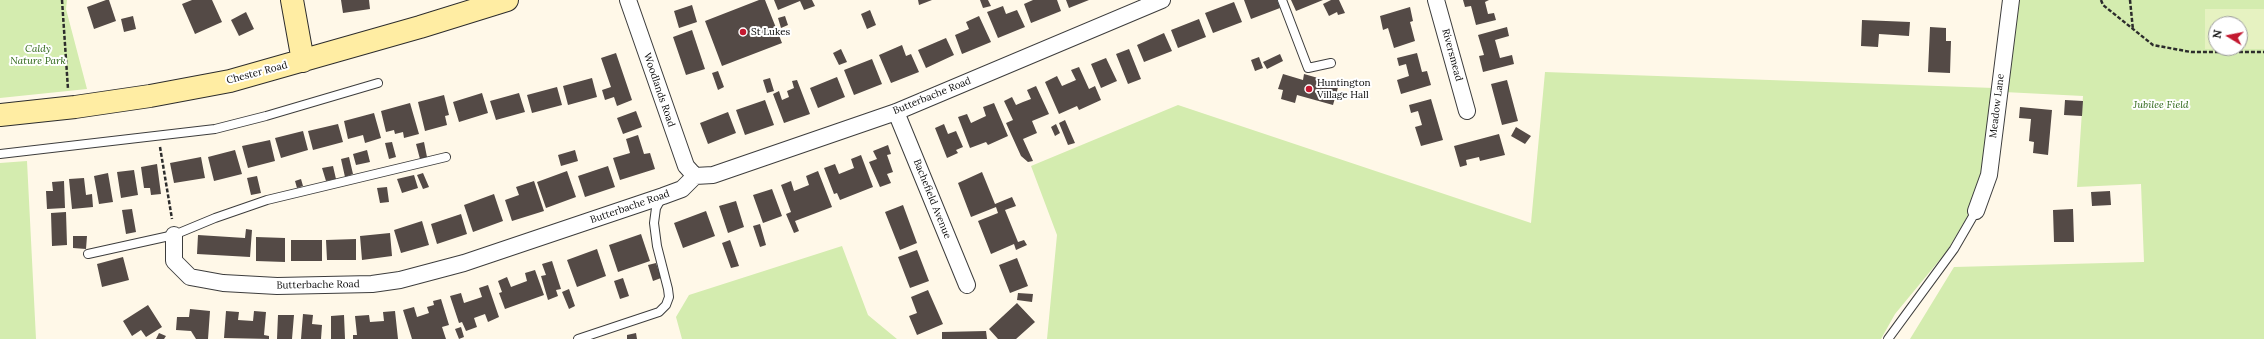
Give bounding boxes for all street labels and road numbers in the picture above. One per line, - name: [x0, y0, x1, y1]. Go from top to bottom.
- street label: Riversmead: [1439, 27, 1465, 83]
- street label: Woodlands Road: [641, 51, 677, 129]
- street label: Chester Road: [225, 59, 289, 87]
- street label: Meadow Lane: [1987, 73, 2007, 139]
- street label: Butterbache Road: [891, 75, 973, 117]
- street label: Bachefield Avenue: [911, 157, 953, 241]
- street label: Butterbache Road: [589, 188, 671, 226]
- street label: Butterbache Road: [276, 278, 360, 292]

